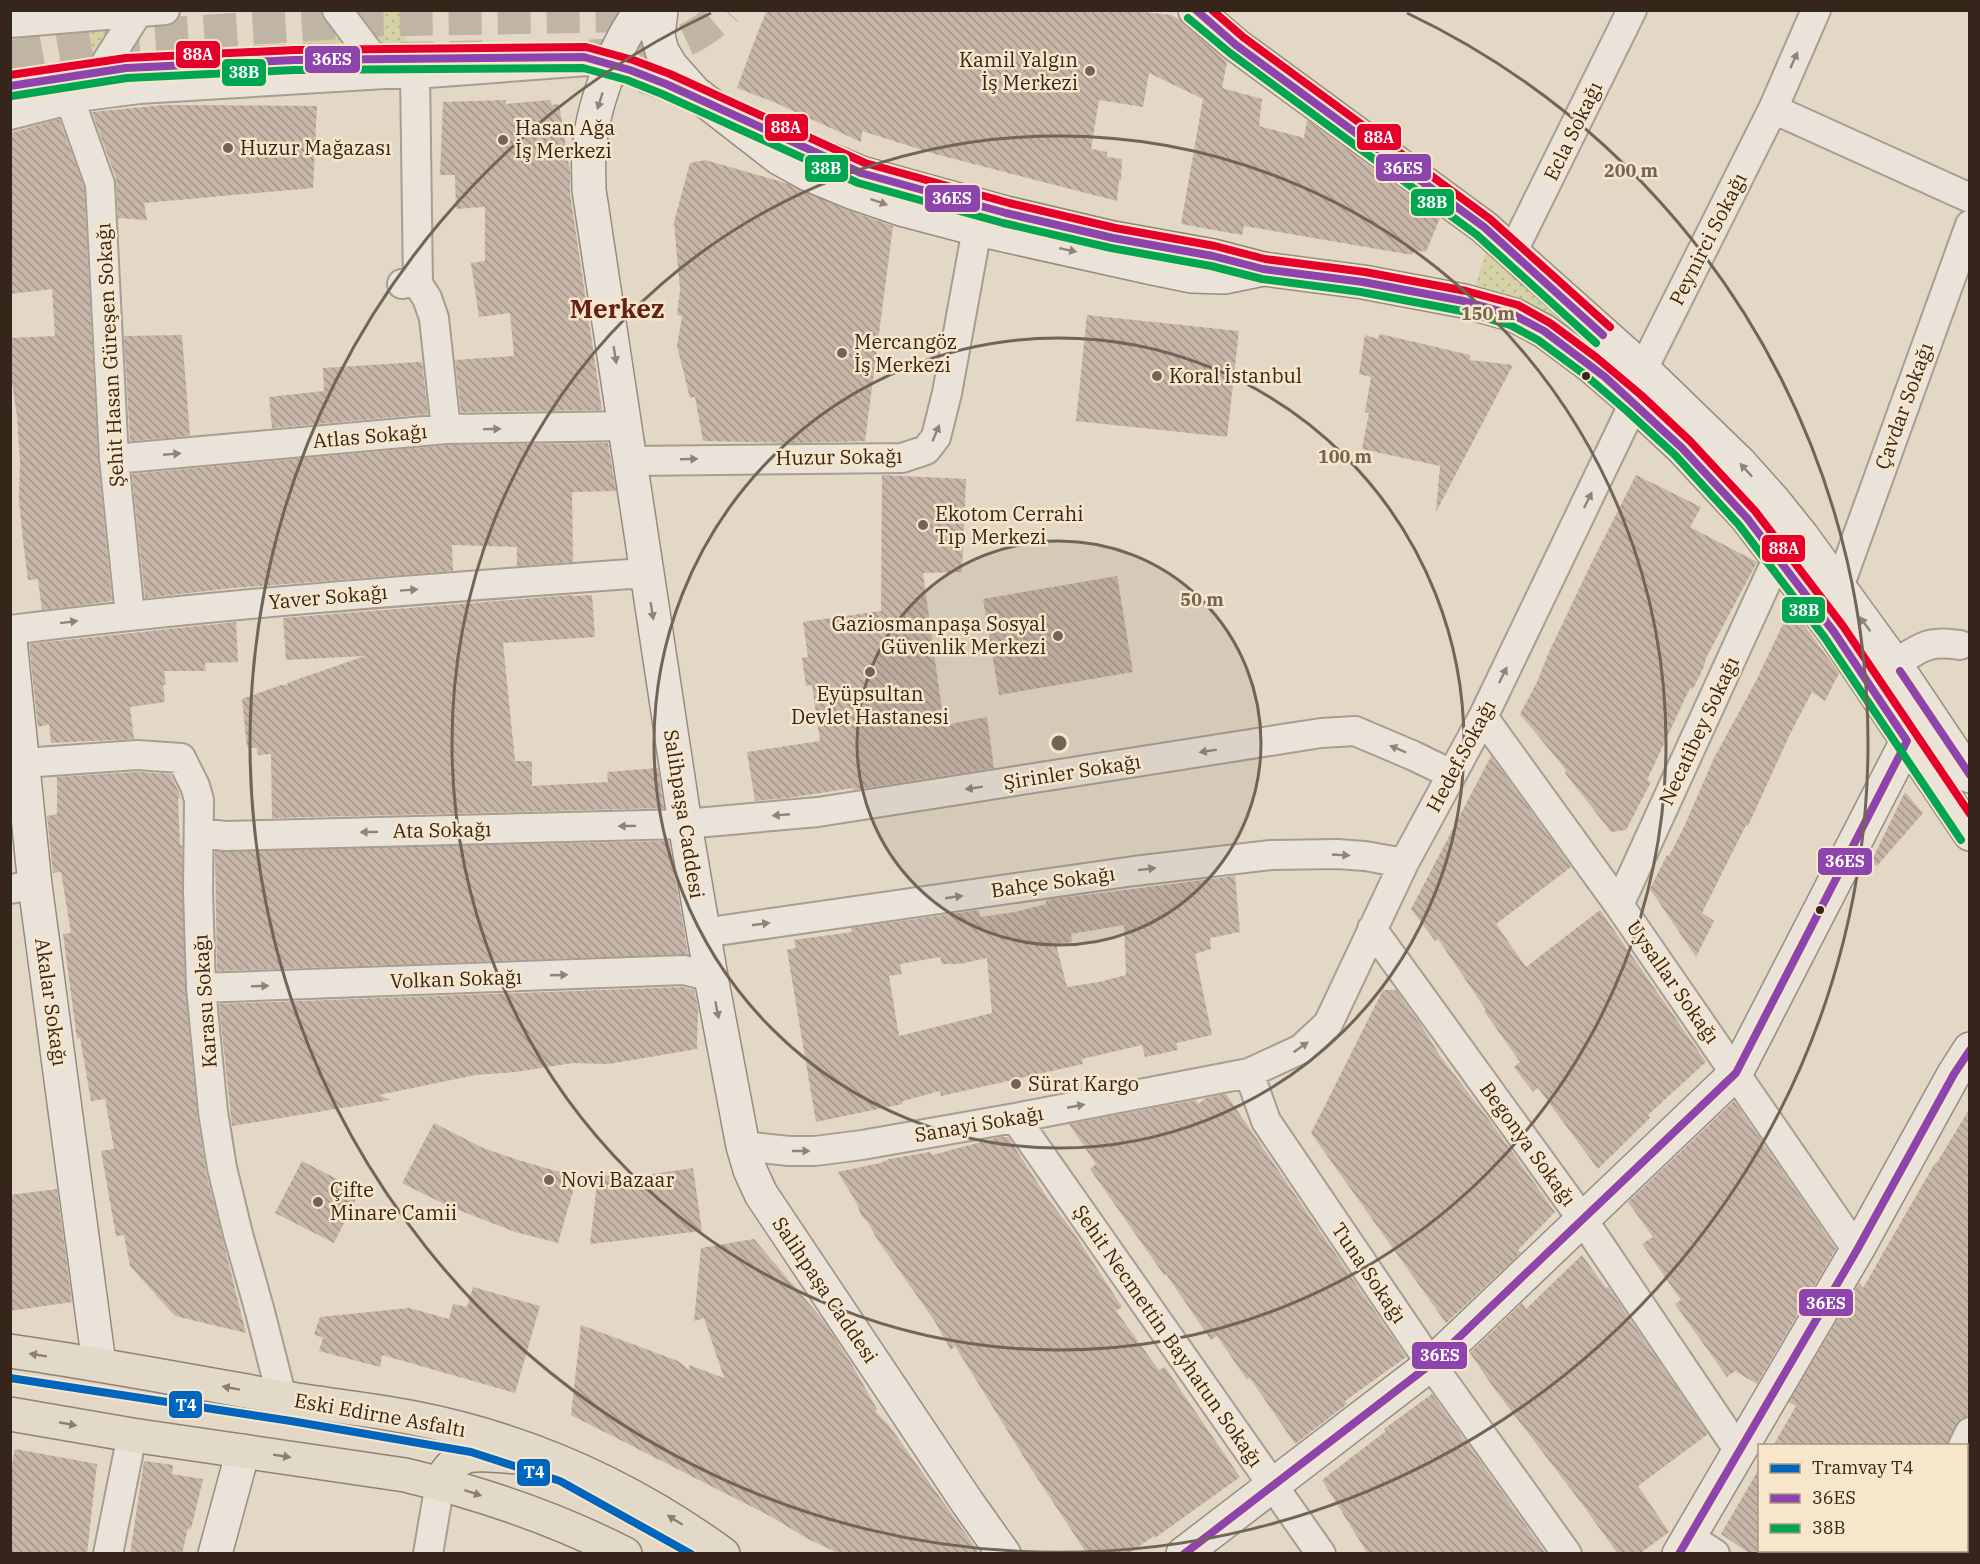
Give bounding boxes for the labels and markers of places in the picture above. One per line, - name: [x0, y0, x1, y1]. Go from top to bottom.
- place label: Kamil Yalgın İş Merkezi: [959, 46, 1078, 96]
- marker: Kamil Yalgın İş Merkezi: [1083, 64, 1097, 78]
- place label: Hasan Ağa İş Merkezi: [515, 114, 615, 164]
- marker: Hasan Ağa İş Merkezi: [496, 133, 510, 147]
- place label: Huzur Mağazası: [240, 134, 391, 161]
- marker: Huzur Mağazası: [221, 141, 235, 155]
- place label: Mercangöz İş Merkezi: [854, 328, 957, 378]
- marker: Mercangöz İş Merkezi: [835, 346, 849, 360]
- place label: Koral İstanbul: [1169, 362, 1302, 389]
- marker: Koral İstanbul: [1150, 369, 1164, 383]
- unlabelled marker: [1580, 370, 1592, 382]
- place label: Ekotom Cerrahi Tıp Merkezi: [935, 500, 1083, 550]
- marker: Ekotom Cerrahi Tıp Merkezi: [916, 518, 930, 532]
- place label: Gaziosmanpaşa Sosyal Güvenlik Merkezi: [831, 610, 1046, 660]
- marker: Gaziosmanpaşa Sosyal Güvenlik Merkezi: [1051, 629, 1065, 643]
- marker: Eyüpsultan Devlet Hastanesi: [863, 665, 877, 679]
- place label: Eyüpsultan Devlet Hastanesi: [791, 680, 949, 730]
- centre of rings: [1049, 733, 1069, 753]
- unlabelled marker: [1814, 904, 1826, 916]
- place label: Sürat Kargo: [1028, 1070, 1139, 1097]
- marker: Sürat Kargo: [1009, 1077, 1023, 1091]
- place label: Novi Bazaar: [561, 1166, 674, 1193]
- marker: Novi Bazaar: [542, 1173, 556, 1187]
- place label: Çifte Minare Camii: [330, 1176, 457, 1226]
- marker: Çifte Minare Camii: [311, 1195, 325, 1209]

